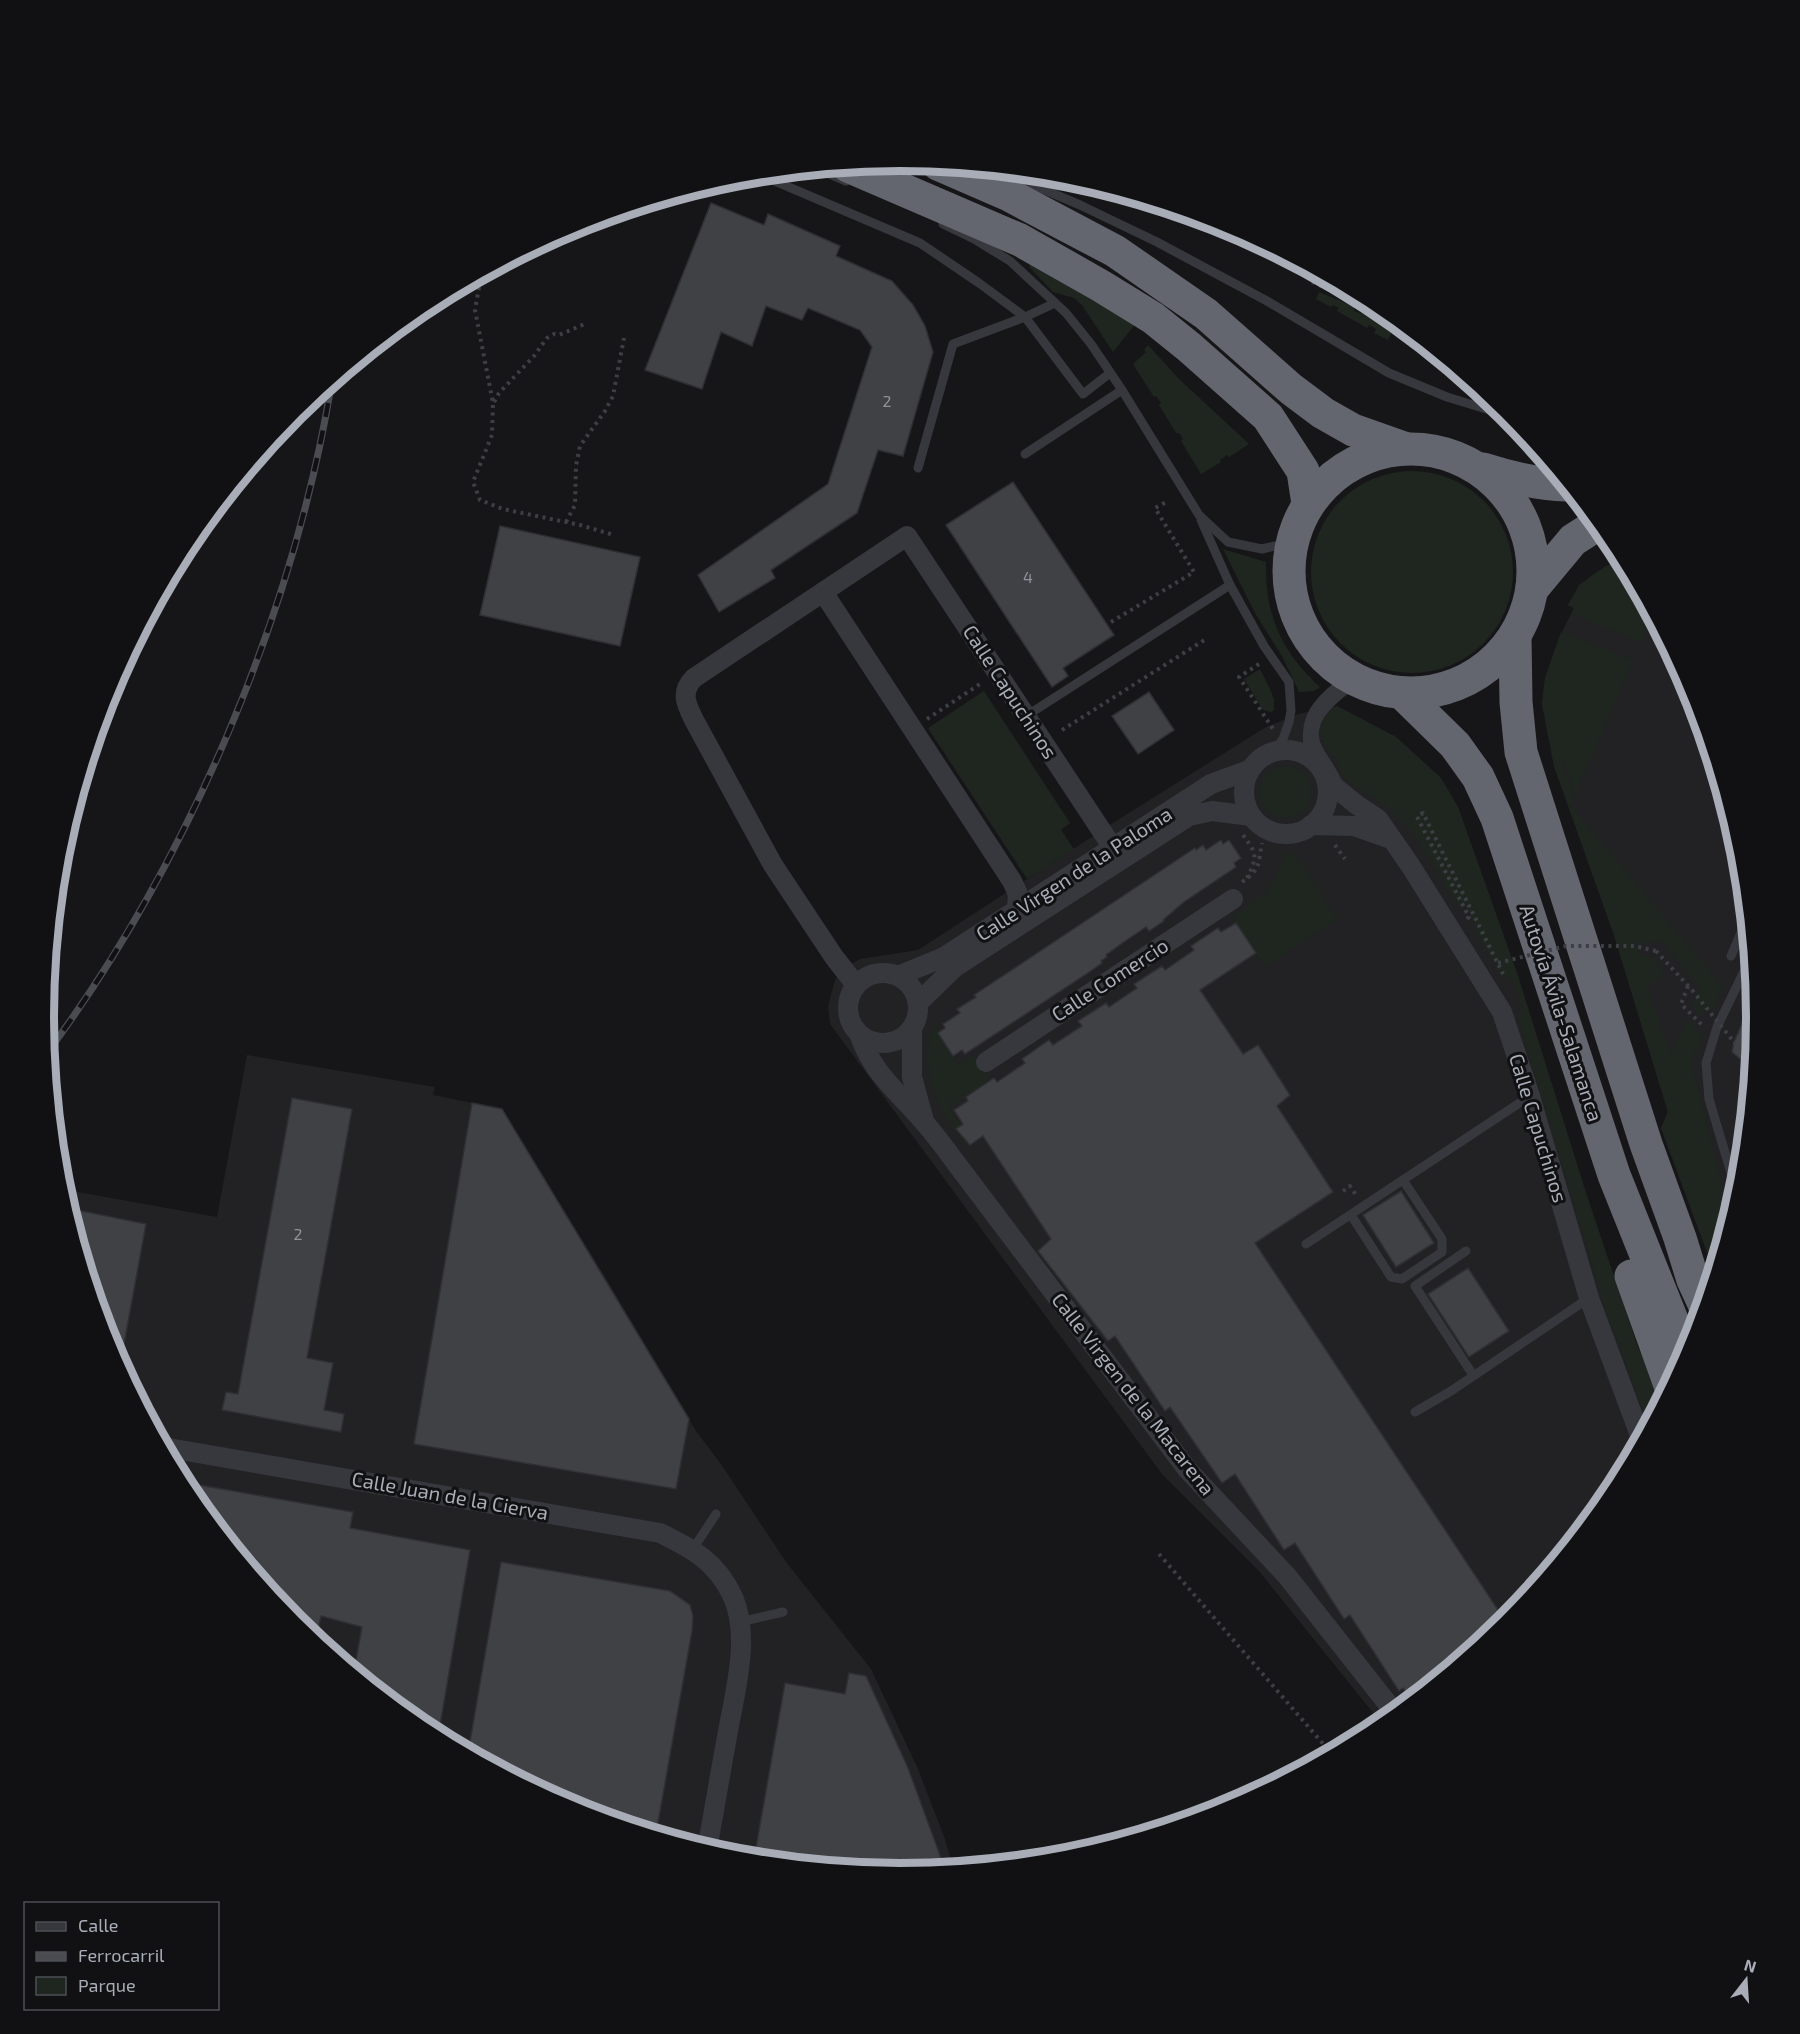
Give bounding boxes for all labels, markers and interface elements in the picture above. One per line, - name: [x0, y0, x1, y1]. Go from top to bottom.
- house number: 2: [883, 391, 892, 410]
- house number: 4: [1023, 567, 1033, 586]
- street label: Calle Capuchinos: [959, 620, 1063, 763]
- street label: Calle Virgen de la Paloma: [971, 801, 1176, 945]
- street label: Autovía Ávila-Salamanca: [1516, 901, 1608, 1124]
- street label: Calle Comercio: [1047, 933, 1172, 1026]
- street label: Calle Capuchinos: [1505, 1050, 1573, 1205]
- house number: 2: [294, 1224, 303, 1243]
- street label: Calle Virgen de la Macarena: [1047, 1287, 1220, 1499]
- street label: Calle Juan de la Cierva: [350, 1466, 550, 1524]
- legend: [24, 1902, 219, 2010]
- text: Calle: [78, 1914, 119, 1936]
- text: Ferrocarril: [78, 1944, 165, 1966]
- north arrow: [1716, 1950, 1776, 2010]
- text: N: [1742, 1954, 1759, 1976]
- text: Parque: [78, 1974, 136, 1996]

